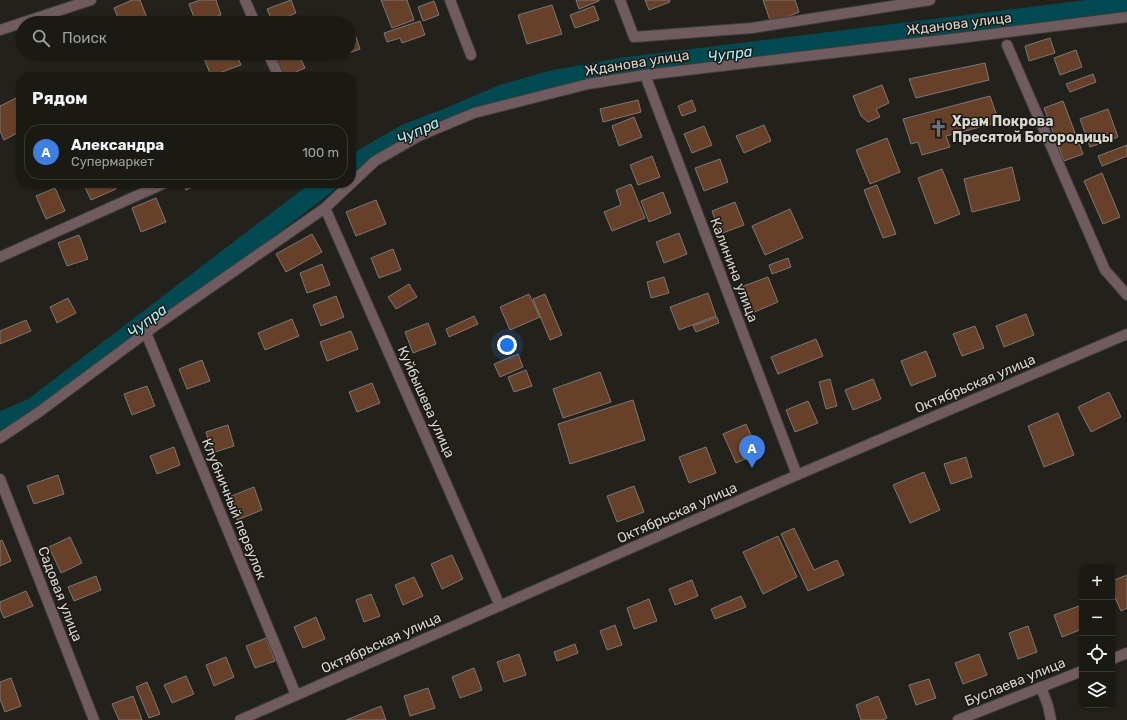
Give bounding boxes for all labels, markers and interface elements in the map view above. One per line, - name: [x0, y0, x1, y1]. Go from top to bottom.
- street label: Жданова улица: [905, 9, 1013, 39]
- search box: [16, 16, 356, 60]
- icon: search: [30, 27, 52, 49]
- text: Поиск: [62, 29, 107, 47]
- water label: Чупра: [707, 42, 754, 66]
- street label: Жданова улица: [583, 46, 691, 80]
- text: Рядом: [32, 88, 88, 108]
- water label: Чупра: [394, 113, 442, 149]
- place label: Храм Покрова Пресятой Богородицы: [952, 113, 1113, 146]
- church icon: Храм Покрова Пресятой Богородицы: [929, 119, 949, 139]
- text: Александра: [71, 136, 164, 154]
- text: A: [41, 145, 51, 160]
- text: 100 m: [302, 145, 339, 160]
- text: Супермаркет: [71, 154, 154, 169]
- street label: Калинина улица: [706, 215, 762, 325]
- water label: Чупра: [124, 300, 171, 342]
- your location: [497, 335, 517, 355]
- street label: Куйбышева улица: [394, 343, 458, 461]
- street label: Октябрьская улица: [912, 351, 1038, 417]
- pin: A: [739, 435, 765, 468]
- street label: Клубничный переулок: [198, 436, 270, 583]
- street label: Октябрьская улица: [614, 479, 740, 547]
- street label: Садовая улица: [34, 544, 86, 644]
- map controls: [1079, 564, 1115, 708]
- button: +: [1079, 564, 1115, 600]
- button: −: [1079, 600, 1115, 636]
- street label: Октябрьская улица: [318, 609, 444, 677]
- button: locate: [1079, 636, 1115, 672]
- street label: Буслаева улица: [962, 654, 1068, 710]
- button: layers: [1079, 672, 1115, 708]

